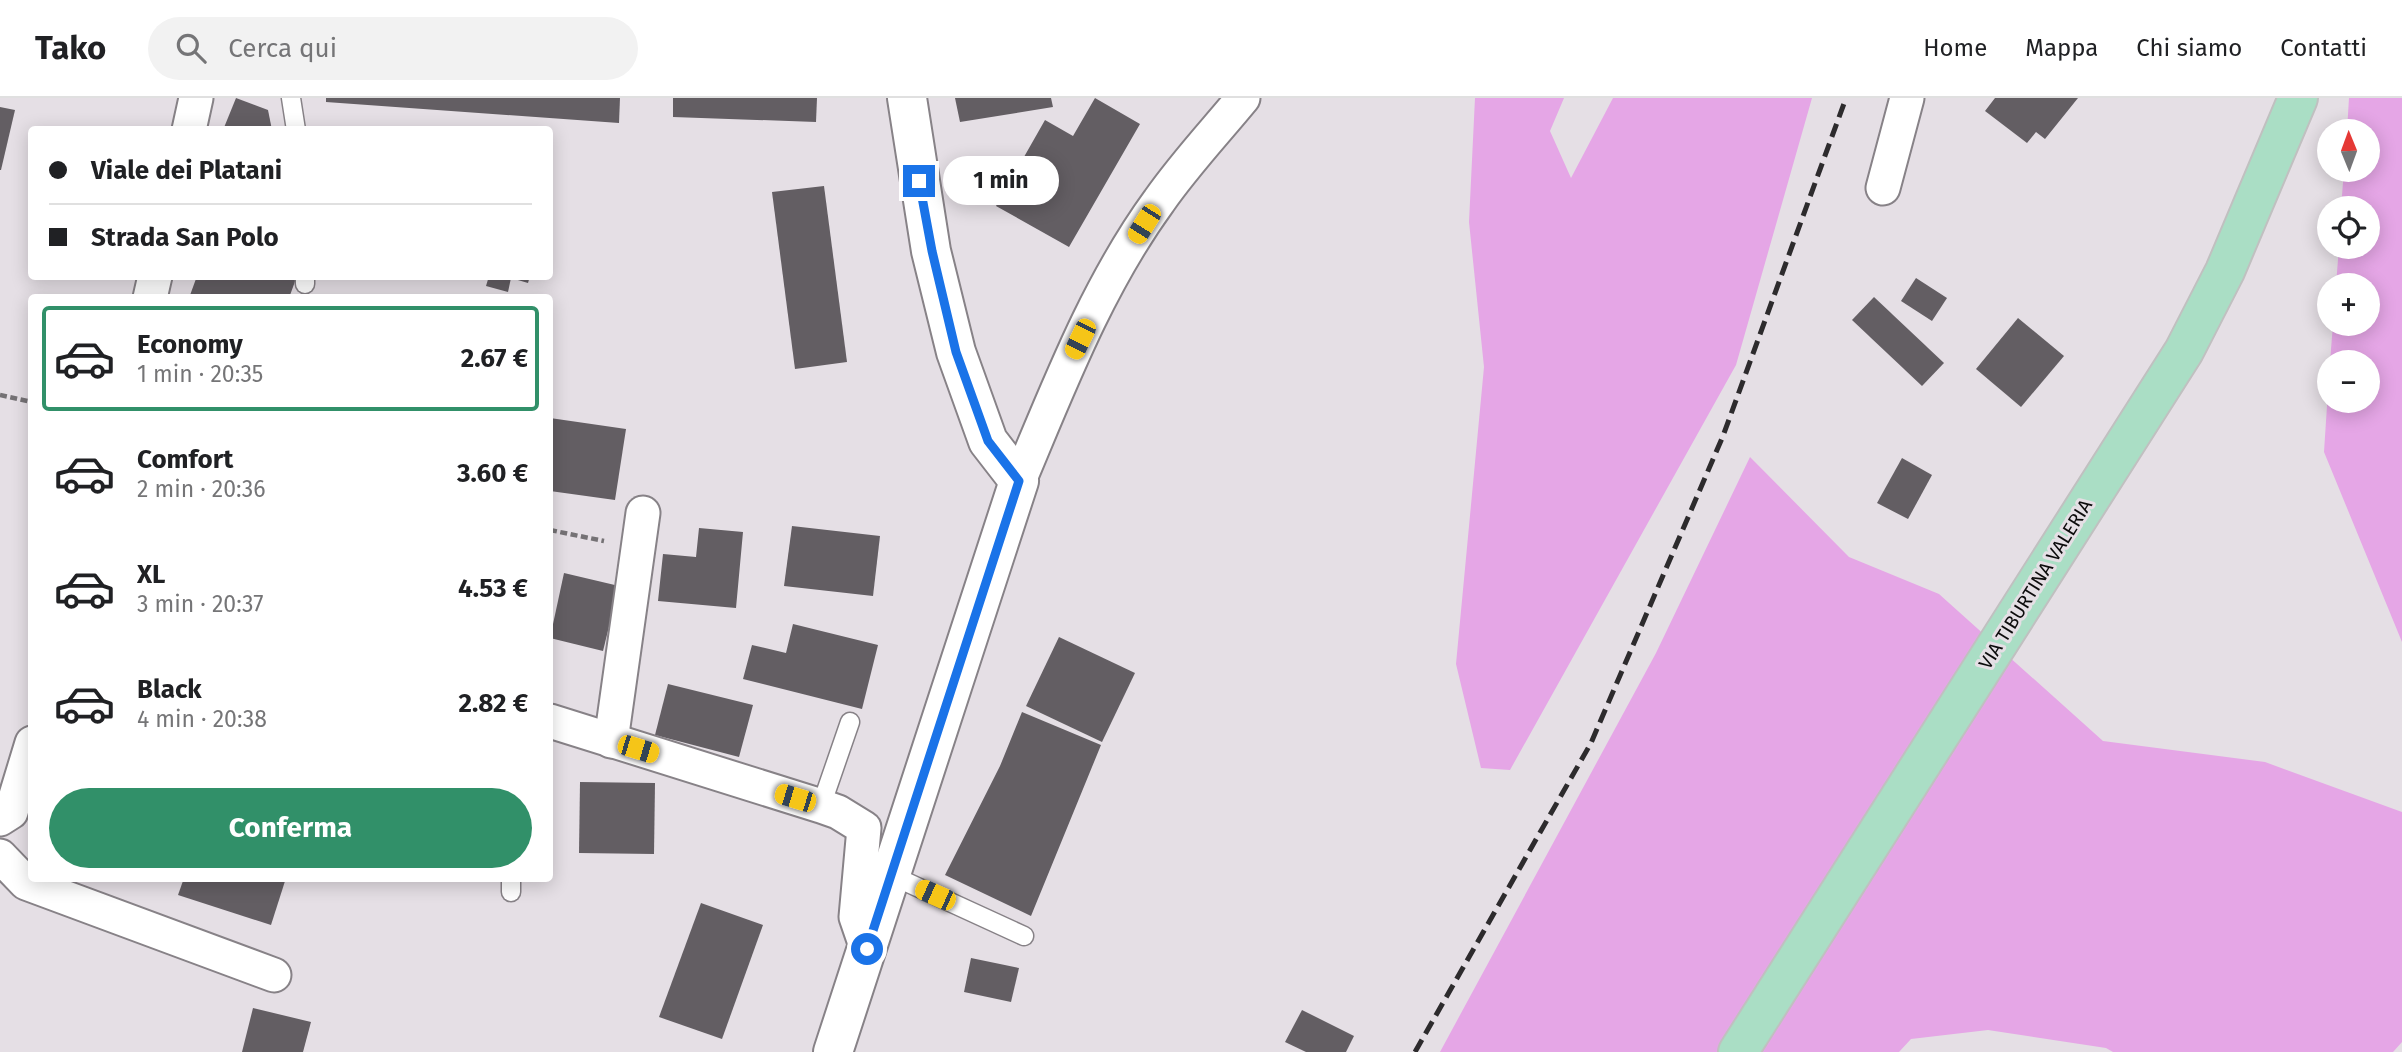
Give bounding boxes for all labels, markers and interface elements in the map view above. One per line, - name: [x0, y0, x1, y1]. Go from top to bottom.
- search box: [148, 17, 638, 80]
- text: Tako: [35, 28, 106, 68]
- icon: search: [172, 29, 210, 67]
- text: Cerca qui: [228, 33, 337, 64]
- text: Home: [1923, 34, 1987, 62]
- text: Mappa: [2025, 34, 2098, 62]
- text: Chi siamo: [2136, 34, 2242, 62]
- text: Contatti: [2280, 34, 2367, 62]
- north arrow: [2317, 119, 2380, 182]
- map controls: [2317, 119, 2380, 413]
- text: Viale dei Platani: [91, 155, 282, 186]
- callout: 1 min: [944, 156, 1059, 206]
- route end: [903, 165, 935, 197]
- text: 1 min: [973, 166, 1029, 194]
- button: locate: [2317, 196, 2380, 259]
- car: [1124, 201, 1165, 247]
- text: Strada San Polo: [91, 222, 279, 253]
- button: +: [2317, 273, 2380, 336]
- car: [1062, 316, 1099, 362]
- icon: car: [53, 327, 116, 390]
- text: Economy: [137, 329, 243, 360]
- text: 2.67 €: [461, 343, 528, 374]
- button: −: [2317, 350, 2380, 413]
- text: 1 min · 20:35: [137, 360, 263, 388]
- icon: car: [53, 442, 116, 505]
- text: Comfort: [137, 444, 233, 475]
- text: 3.60 €: [457, 458, 528, 489]
- text: 2 min · 20:36: [137, 475, 266, 503]
- street label: VIA TIBURTINA VALERIA: [1974, 495, 2097, 673]
- icon: car: [53, 557, 116, 620]
- text: XL: [137, 559, 165, 590]
- text: 4.53 €: [458, 573, 528, 604]
- text: 3 min · 20:37: [137, 590, 263, 618]
- icon: car: [53, 672, 116, 735]
- text: Black: [137, 674, 202, 705]
- text: 2.82 €: [459, 688, 528, 719]
- text: 4 min · 20:38: [137, 705, 267, 733]
- car: [615, 733, 662, 765]
- car: [772, 782, 819, 814]
- button: Conferma: [49, 788, 532, 868]
- car: [912, 877, 959, 913]
- route start: [851, 933, 883, 965]

